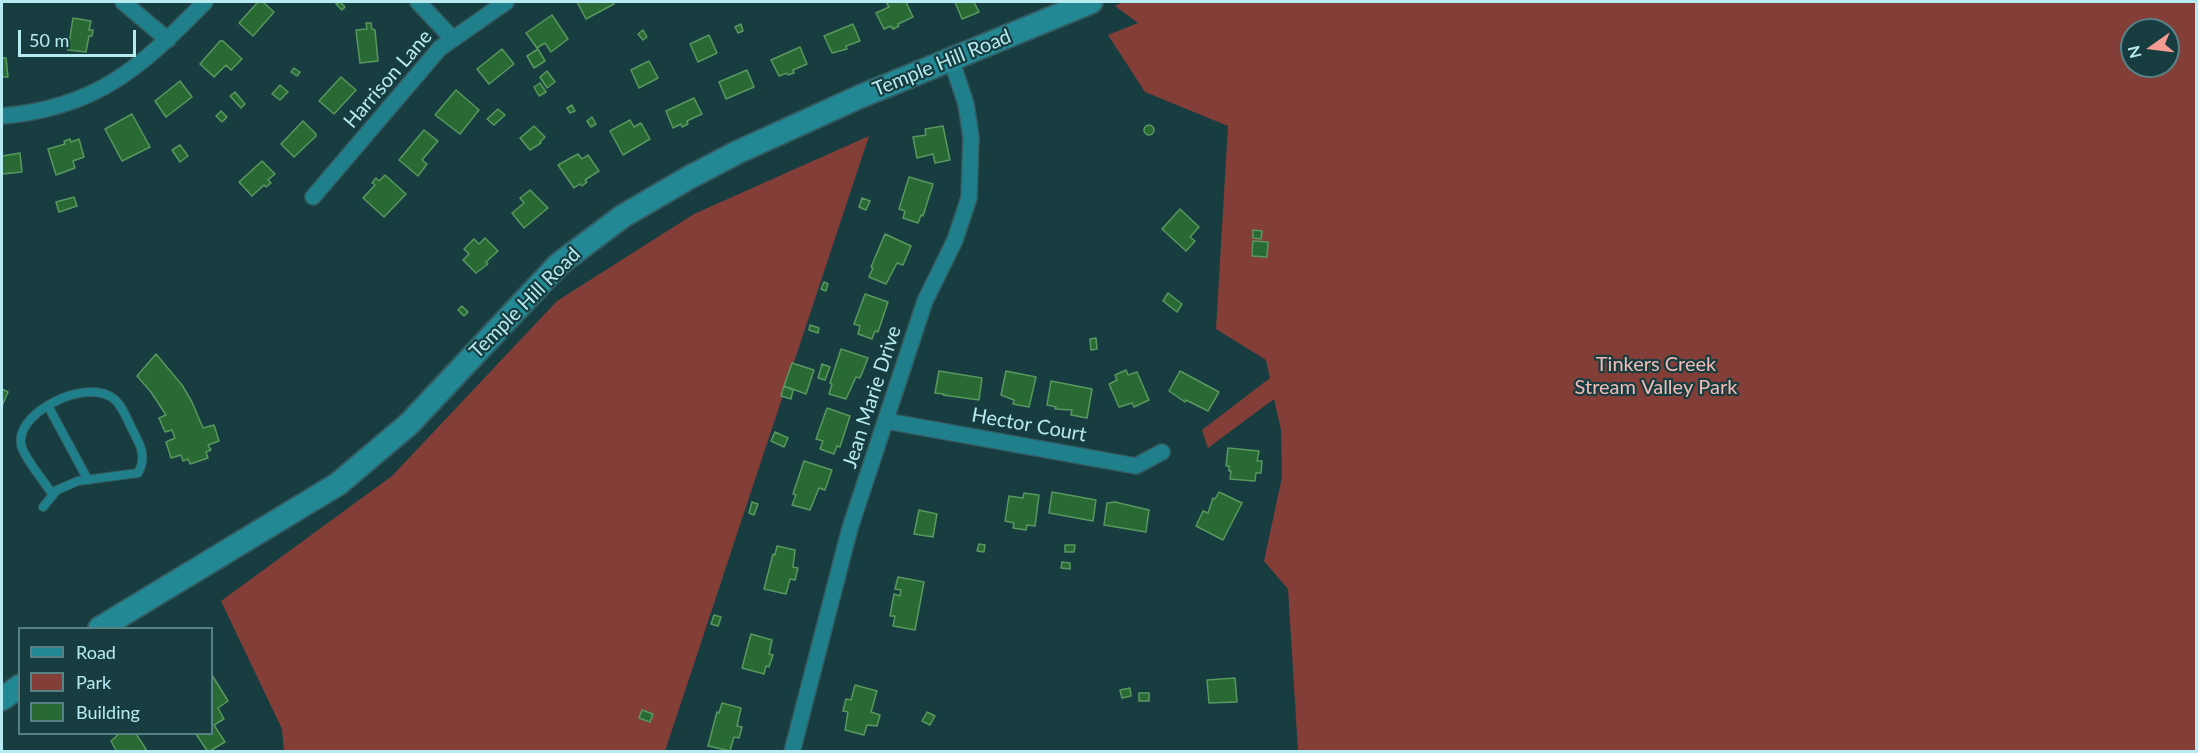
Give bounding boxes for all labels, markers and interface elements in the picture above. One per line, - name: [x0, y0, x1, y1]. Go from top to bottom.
- scale bar: [21, 18, 140, 56]
- north arrow: [2120, 18, 2180, 78]
- street label: Temple Hill Road: [869, 24, 1015, 102]
- street label: Harrison Lane: [339, 25, 437, 133]
- text: 50 m: [29, 29, 69, 51]
- text: N: [2123, 44, 2145, 60]
- street label: Temple Hill Road: [465, 243, 585, 363]
- street label: Jean Marie Drive: [838, 323, 906, 471]
- park label: Tinkers Creek Stream Valley Park: [1575, 353, 1737, 400]
- street label: Hector Court: [970, 403, 1088, 447]
- legend: [18, 627, 213, 735]
- text: Road: [76, 641, 116, 663]
- text: Park: [76, 671, 111, 693]
- text: Building: [76, 701, 140, 723]

